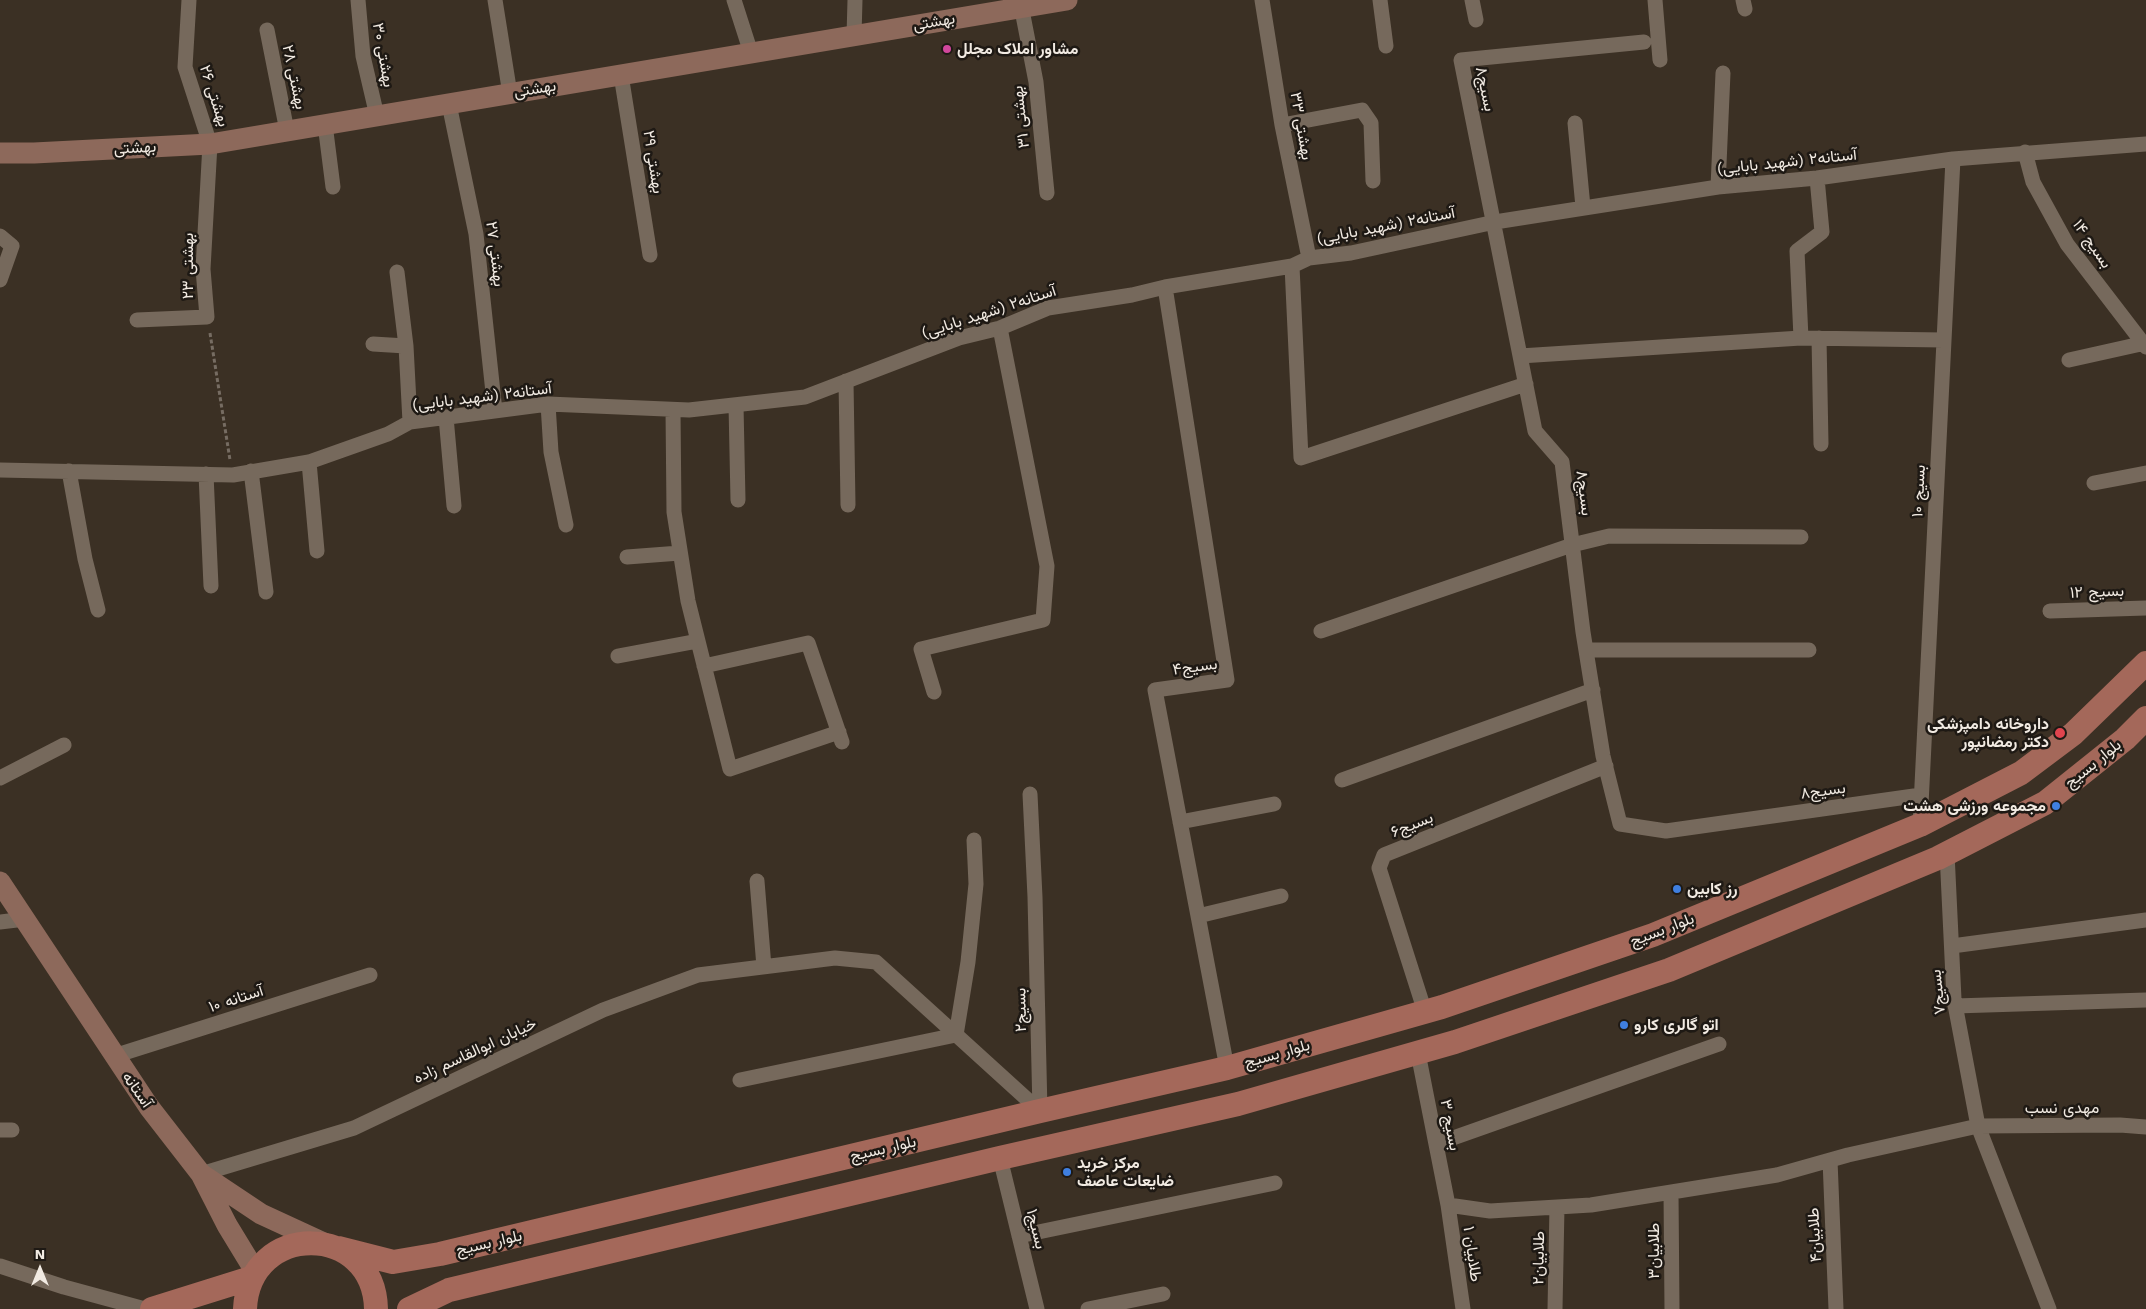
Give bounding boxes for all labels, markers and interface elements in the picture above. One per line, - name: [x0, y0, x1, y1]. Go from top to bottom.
- street label: بهشتی: [911, 9, 957, 35]
- street label: بهشتی ۳۰: [368, 21, 398, 89]
- place label: مشاور املاک مجلل: [957, 39, 1078, 59]
- street label: بهشتی ۲۸: [278, 43, 310, 111]
- marker: مشاور املاک مجلل: [941, 43, 953, 55]
- street label: بهشتی ۲۶: [195, 63, 233, 129]
- street label: بسیج۸: [1471, 65, 1499, 113]
- street label: بهشتی: [513, 76, 557, 102]
- street label: بهشتی ۳۱: [1008, 85, 1034, 149]
- street label: بهشتی ۳۳: [1286, 90, 1316, 162]
- street label: بهشتی ۲۹: [639, 129, 667, 195]
- street label: بهشتی: [113, 137, 157, 159]
- street label: آستانه۲ (شهید بابایی): [1716, 145, 1858, 179]
- street label: آستانه۲ (شهید بابایی): [1315, 203, 1457, 249]
- street label: بسیج ۱۴: [2068, 216, 2116, 272]
- street label: بهشتی ۲۷: [481, 220, 509, 288]
- street label: بهشتی ۲۳: [178, 233, 198, 299]
- street label: آستانه۲ (شهید بابایی): [919, 281, 1059, 343]
- street label: آستانه۲ (شهید بابایی): [411, 379, 553, 415]
- street label: بسیج ۱۰: [1908, 464, 1930, 518]
- street label: بسیج۸: [1572, 469, 1596, 517]
- street label: بسیج ۱۲: [2070, 581, 2124, 603]
- street label: بسیج۴: [1171, 654, 1219, 680]
- place label: داروخانه دامپزشکی دکتر رمضانپور: [1927, 714, 2049, 752]
- marker: داروخانه دامپزشکی دکتر رمضانپور: [2053, 726, 2067, 740]
- street label: بلوار بسیج: [2061, 735, 2125, 793]
- street label: بسیج۸: [1799, 778, 1847, 804]
- place label: مجموعه ورزشی هشت: [1903, 796, 2046, 816]
- marker: مجموعه ورزشی هشت: [2050, 800, 2062, 812]
- street label: بسیج۶: [1388, 808, 1436, 842]
- place label: رز کابین: [1687, 879, 1738, 899]
- marker: رز کابین: [1671, 883, 1683, 895]
- street label: بلوار بسیج: [1627, 909, 1697, 951]
- street label: بسیج۷: [1926, 968, 1950, 1016]
- street label: آستانه ۱۰: [206, 981, 266, 1017]
- street label: بسیج۲: [1011, 988, 1031, 1032]
- street label: خیابان ابوالقاسم زاده: [411, 1014, 539, 1088]
- place label: اتو گالری کارو: [1634, 1015, 1719, 1035]
- marker: اتو گالری کارو: [1618, 1019, 1630, 1031]
- street label: بلوار بسیج: [1242, 1035, 1312, 1073]
- street label: آستانه: [118, 1068, 156, 1112]
- street label: بسیج ۳: [1436, 1098, 1464, 1152]
- street label: مهدی نسب: [2025, 1098, 2099, 1118]
- street label: بلوار بسیج: [848, 1132, 918, 1166]
- place label: مرکز خرید ضایعات عاصف: [1077, 1153, 1174, 1191]
- marker: مرکز خرید ضایعات عاصف: [1061, 1166, 1073, 1178]
- street label: بسیج۱: [1022, 1207, 1050, 1251]
- street label: طلابیان۴: [1804, 1207, 1826, 1263]
- street label: طلابیان۳: [1644, 1223, 1664, 1279]
- street label: طلابیان ۱: [1459, 1225, 1485, 1283]
- street label: بلوار بسیج: [454, 1226, 524, 1260]
- street label: طلابیان۲: [1529, 1231, 1549, 1285]
- north arrow: [15, 1244, 65, 1294]
- text: N: [35, 1246, 45, 1262]

